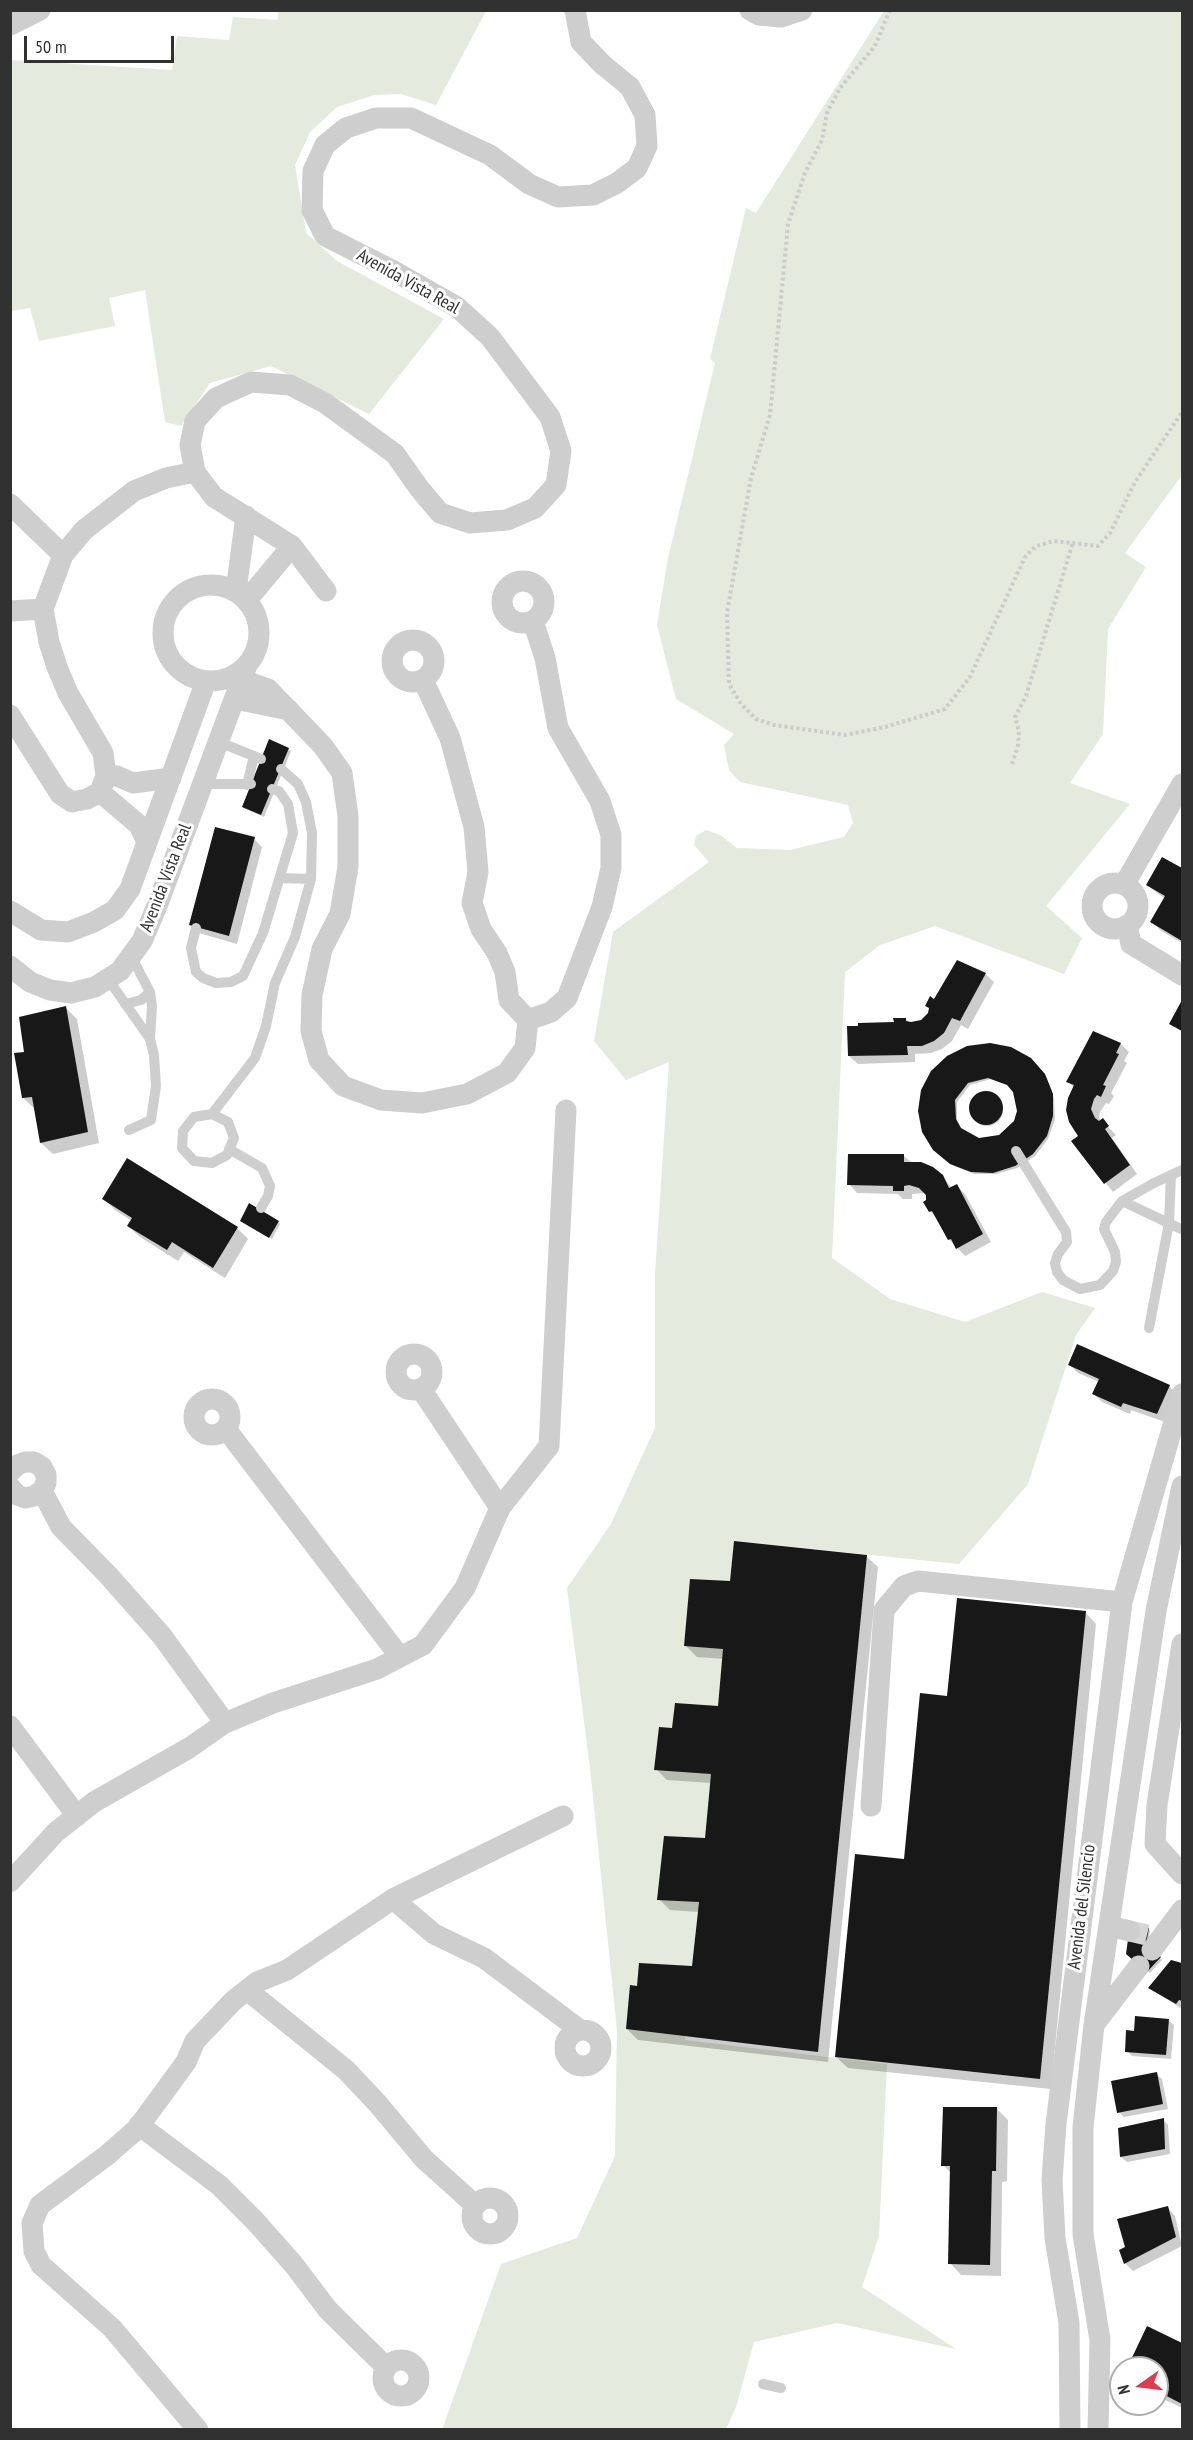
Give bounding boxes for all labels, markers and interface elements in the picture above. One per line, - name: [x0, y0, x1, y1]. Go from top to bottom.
- scale bar: [27, 24, 177, 62]
- text: 50 m: [35, 35, 67, 58]
- street label: Avenida Vista Real: [353, 245, 463, 319]
- street label: Avenida Vista Real: [135, 821, 197, 935]
- street label: Avenida del Silencio: [1064, 1843, 1100, 1971]
- north arrow: [1109, 2356, 1169, 2416]
- text: N: [1113, 2383, 1134, 2396]

